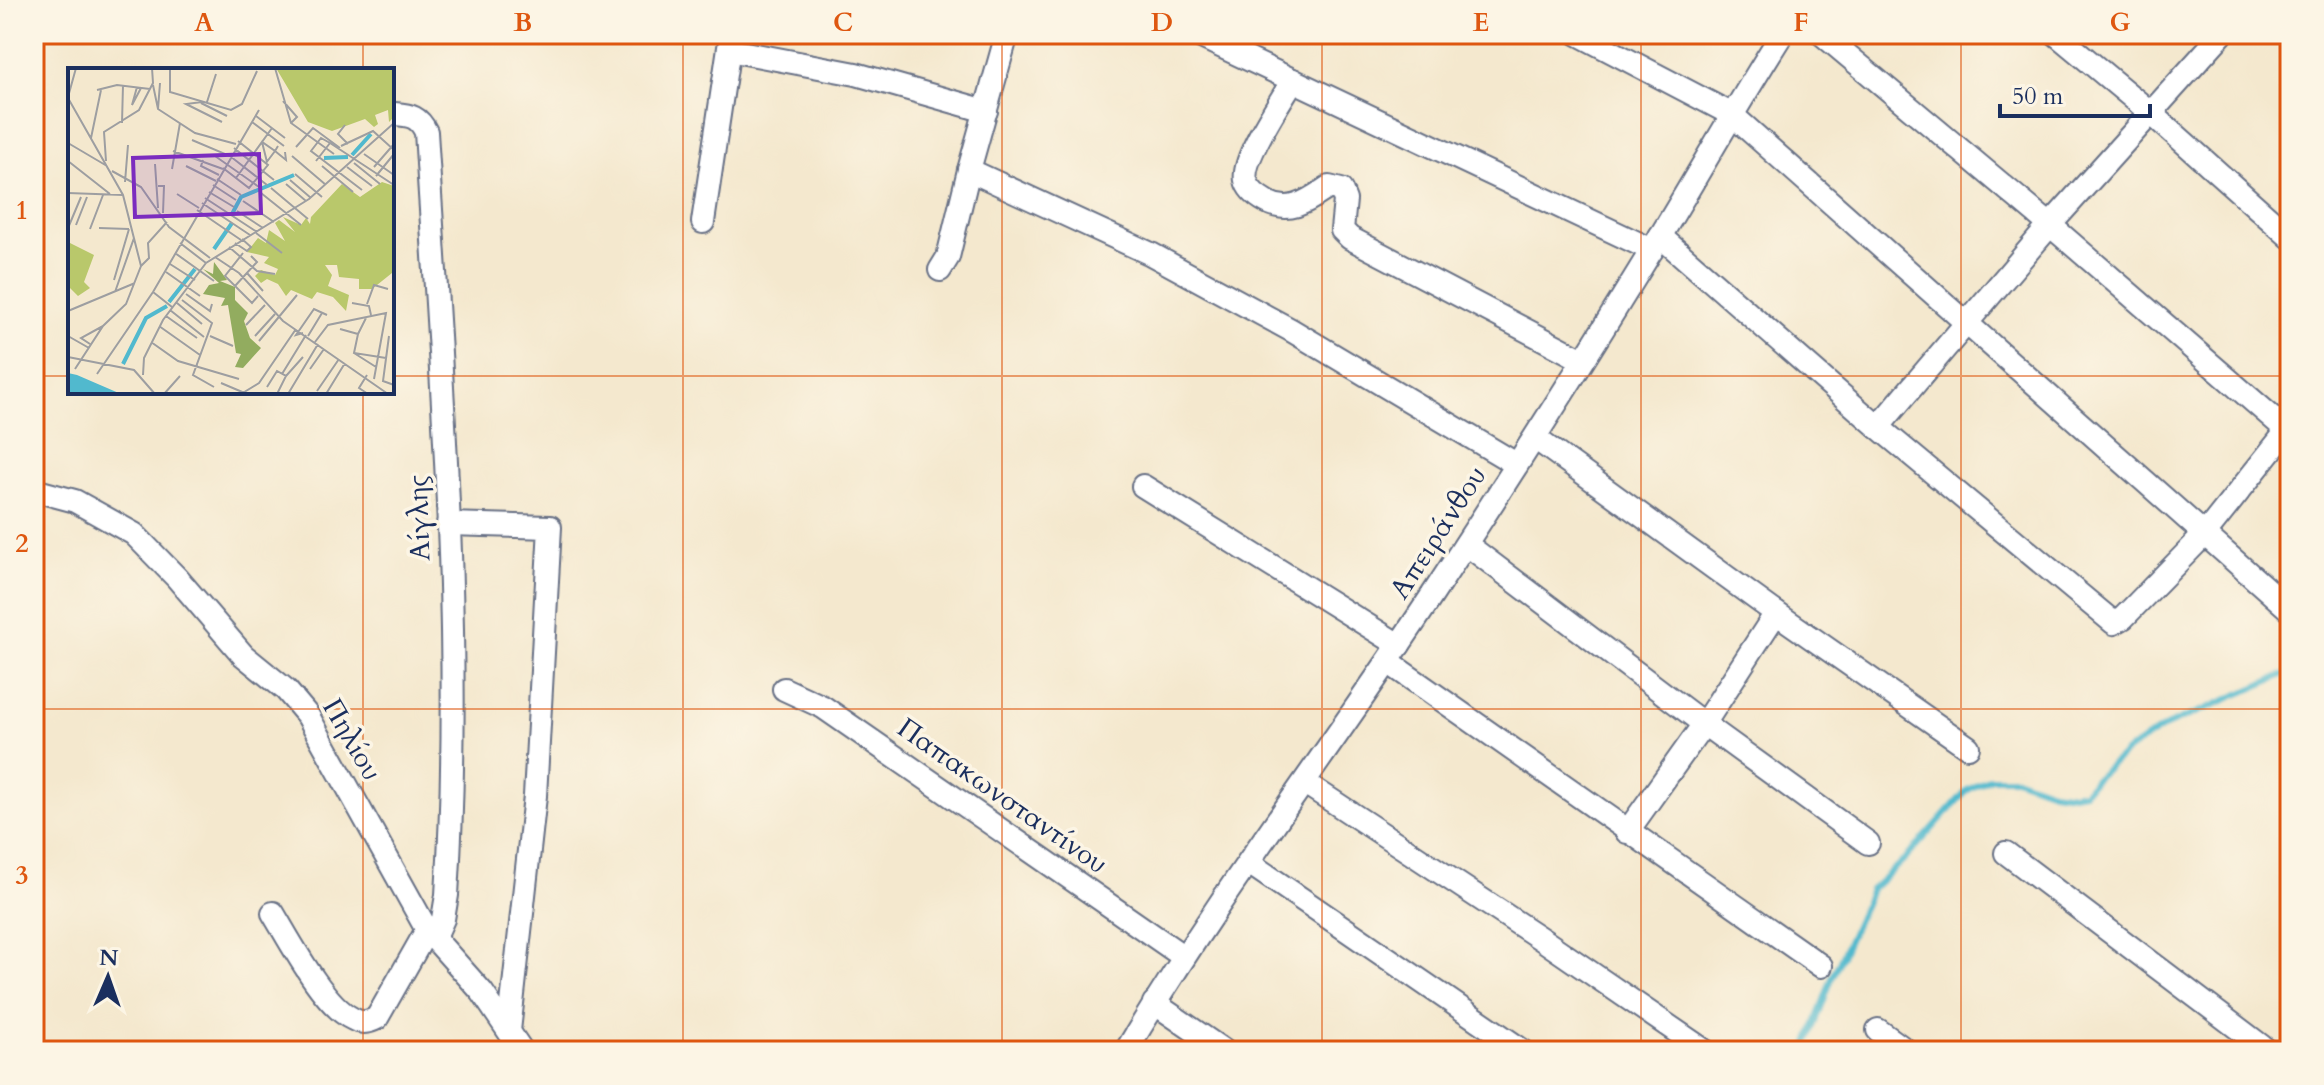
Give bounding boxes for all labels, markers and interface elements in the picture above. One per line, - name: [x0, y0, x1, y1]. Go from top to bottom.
- text: A: [194, 5, 214, 40]
- text: B: [514, 5, 532, 40]
- text: C: [833, 5, 853, 40]
- text: D: [1151, 5, 1173, 40]
- text: E: [1473, 5, 1489, 40]
- text: F: [1793, 5, 1809, 40]
- text: G: [2109, 5, 2131, 40]
- inset map: [68, 68, 394, 394]
- scale bar: [2000, 68, 2150, 118]
- text: 50 m: [2012, 80, 2064, 113]
- text: 1: [15, 193, 29, 228]
- street label: Απειράνθου: [1381, 459, 1495, 606]
- street label: Αίγλης: [399, 474, 439, 562]
- text: 2: [15, 526, 29, 561]
- street label: Πηλίου: [313, 691, 391, 788]
- street label: Παπακωνσταντίνου: [890, 709, 1115, 883]
- text: 3: [15, 858, 29, 893]
- north arrow: [68, 937, 148, 1017]
- text: N: [99, 943, 119, 973]

